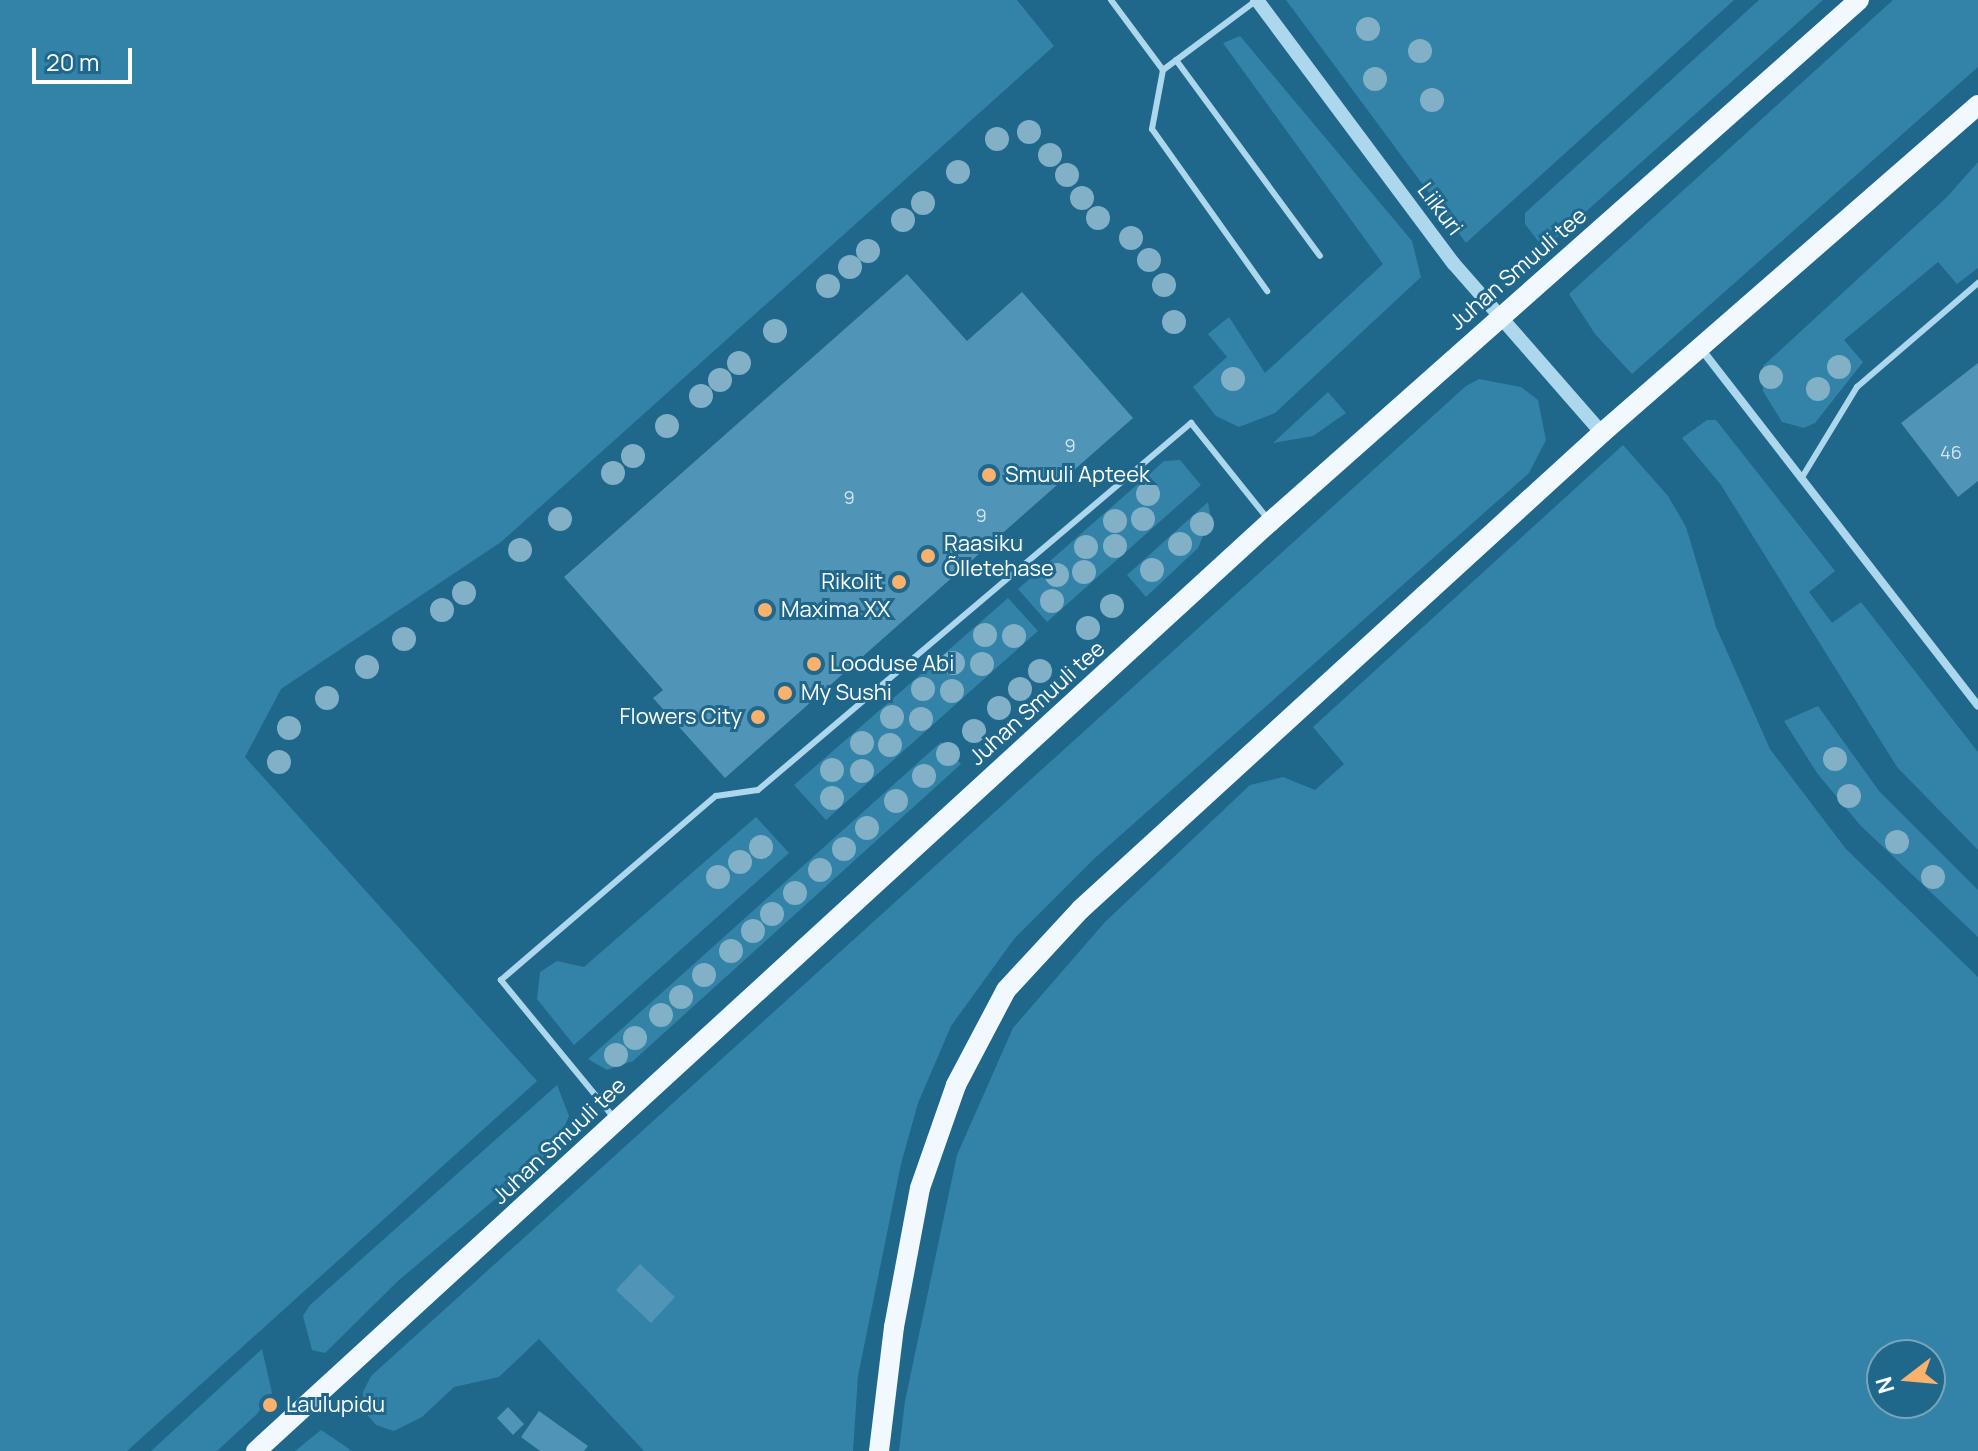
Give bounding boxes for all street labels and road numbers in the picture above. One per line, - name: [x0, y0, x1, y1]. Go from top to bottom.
- street label: Liikuri: [1412, 178, 1468, 240]
- street label: Juhan Smuuli tee: [1444, 202, 1592, 336]
- street label: Juhan Smuuli tee: [964, 635, 1110, 771]
- street label: Juhan Smuuli tee: [487, 1072, 631, 1210]

